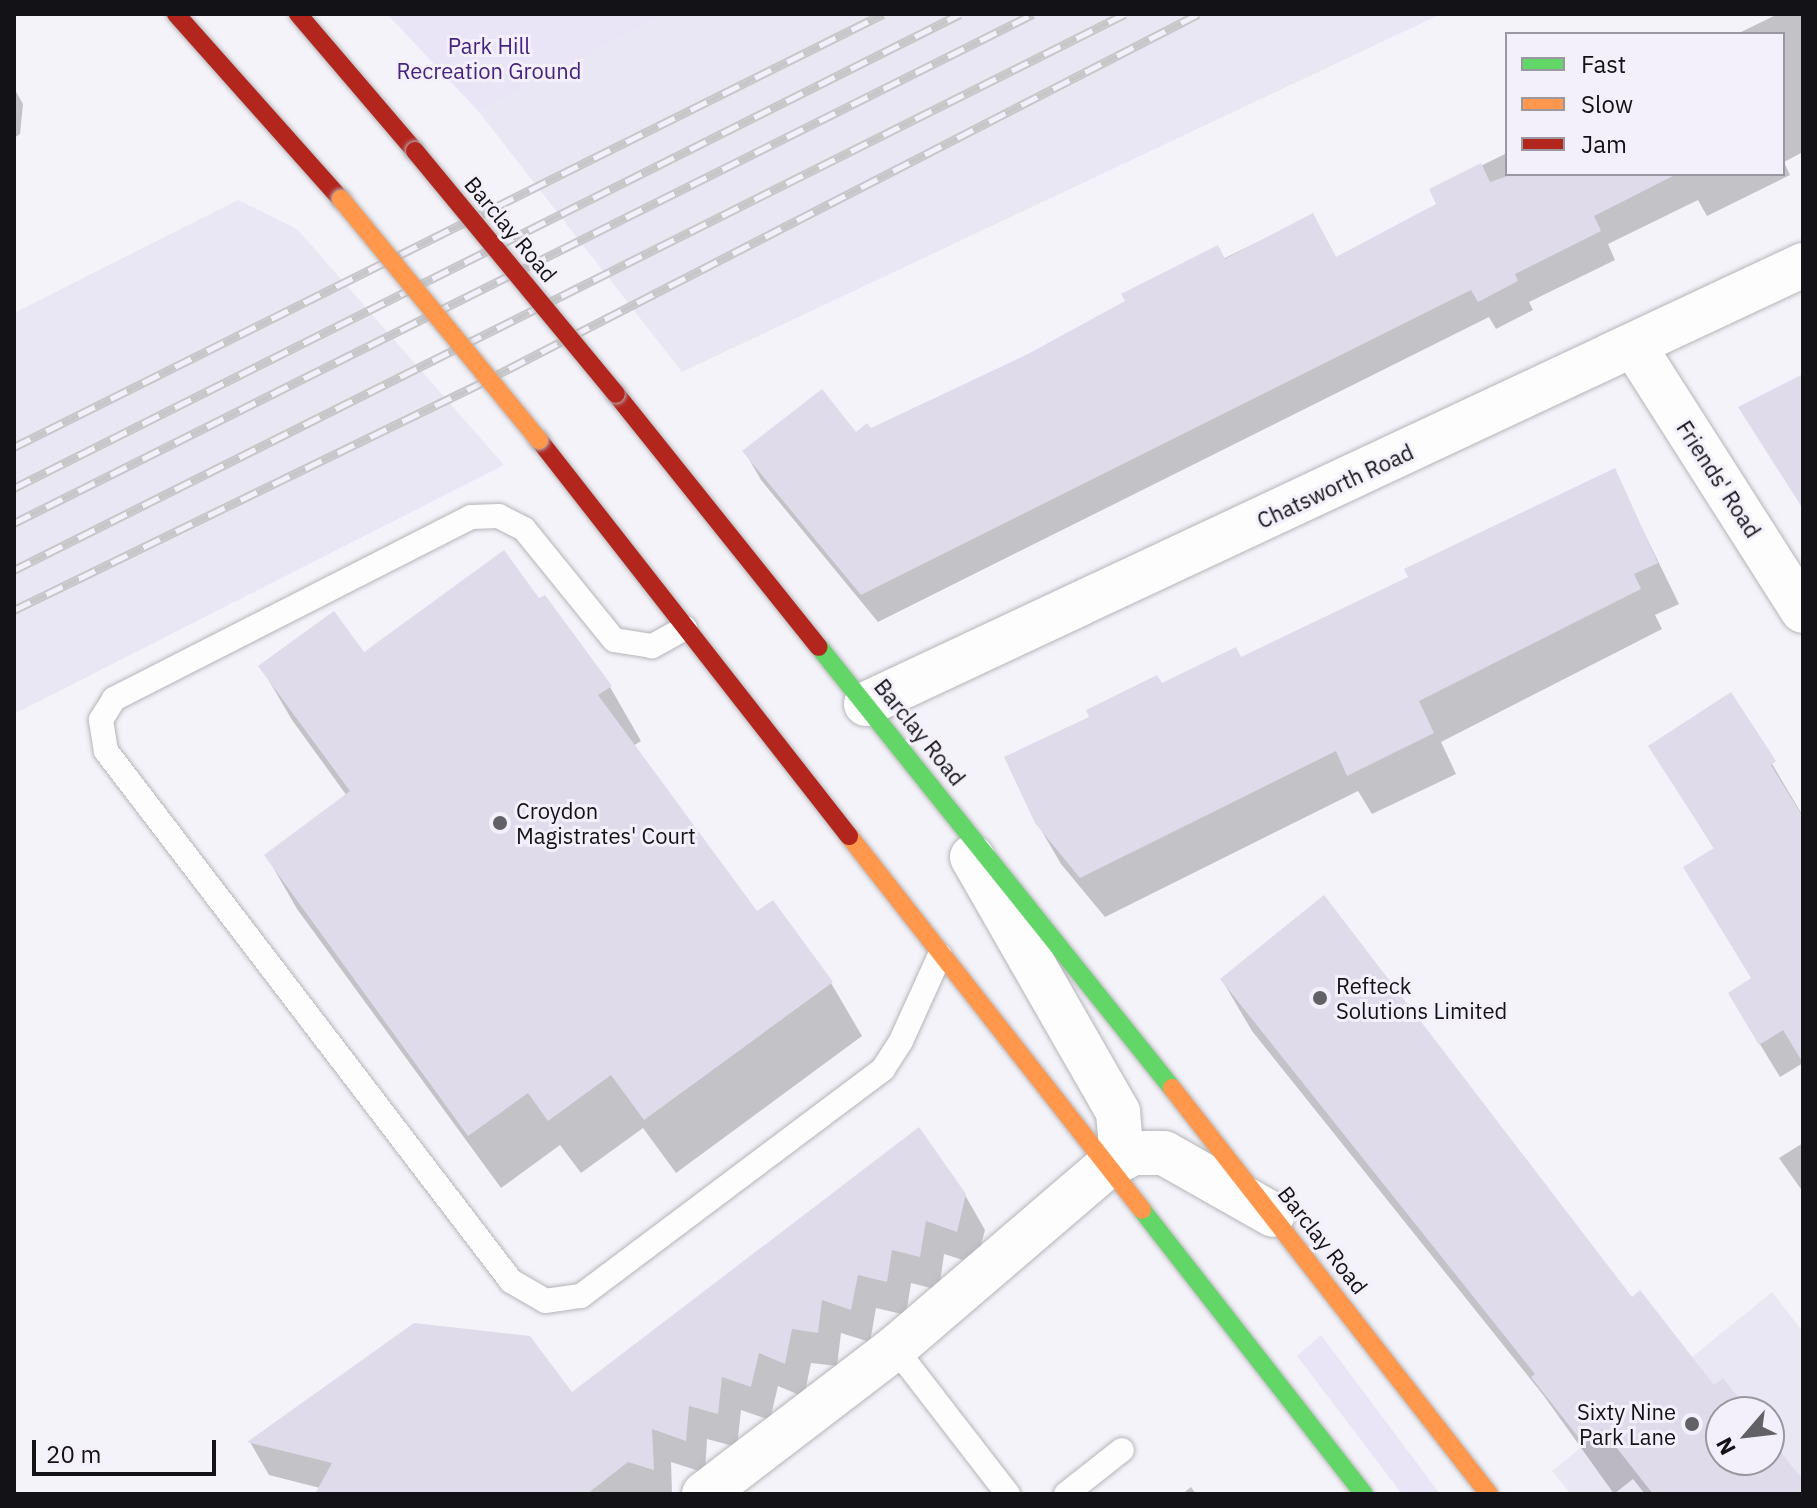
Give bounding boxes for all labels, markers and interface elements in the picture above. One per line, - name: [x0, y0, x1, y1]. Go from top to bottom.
- park label: Park Hill Recreation Ground: [396, 32, 582, 84]
- legend: [1505, 32, 1785, 176]
- text: Fast: [1581, 48, 1626, 80]
- text: Slow: [1581, 88, 1633, 120]
- text: Jam: [1581, 128, 1627, 160]
- street label: Barclay Road: [459, 171, 563, 287]
- street label: Friends' Road: [1671, 415, 1767, 543]
- street label: Chatsworth Road: [1253, 438, 1417, 534]
- street label: Barclay Road: [869, 673, 971, 791]
- place label: Croydon Magistrates' Court: [516, 797, 696, 848]
- marker: Croydon Magistrates' Court: [491, 814, 509, 832]
- place label: Refteck Solutions Limited: [1336, 972, 1507, 1024]
- marker: Refteck Solutions Limited: [1311, 989, 1329, 1007]
- street label: Barclay Road: [1273, 1181, 1373, 1299]
- north arrow: [1705, 1396, 1785, 1476]
- place label: Sixty Nine Park Lane: [1577, 1398, 1676, 1450]
- marker: Sixty Nine Park Lane: [1683, 1415, 1701, 1433]
- scale bar: [36, 1424, 220, 1474]
- text: N: [1709, 1433, 1742, 1460]
- text: 20 m: [46, 1438, 101, 1470]

